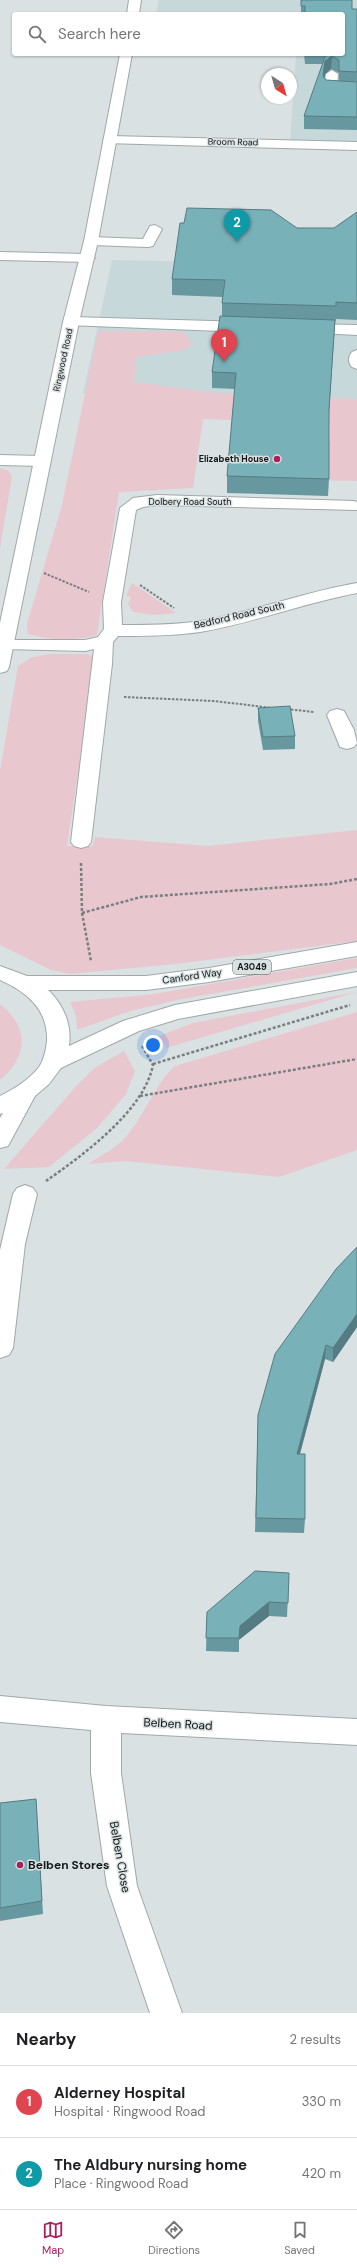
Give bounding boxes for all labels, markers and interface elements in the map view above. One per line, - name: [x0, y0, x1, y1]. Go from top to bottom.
- search box: [12, 12, 345, 56]
- icon: search: [26, 23, 48, 45]
- text: Search here: [58, 24, 141, 44]
- north arrow: [261, 68, 297, 104]
- street label: Broom Road: [208, 136, 259, 148]
- pin: 2: [224, 209, 250, 242]
- street label: Ringwood Road: [50, 327, 76, 393]
- pin: 1: [211, 329, 237, 362]
- place label: Elizabeth House: [199, 453, 270, 465]
- marker: Elizabeth House: [272, 454, 282, 464]
- street label: Dolbery Road South: [149, 496, 231, 508]
- street label: Bedford Road South: [192, 598, 286, 632]
- road number: A3049: [233, 960, 271, 974]
- street label: Canford Way: [161, 965, 223, 987]
- your location: [143, 1035, 163, 1055]
- street label: Belben Road: [143, 1714, 213, 1734]
- street label: Belben Close: [106, 1820, 134, 1894]
- place label: Belben Stores: [28, 1857, 109, 1873]
- marker: Belben Stores: [15, 1860, 25, 1870]
- text: Nearby: [16, 2028, 76, 2050]
- text: 2 results: [290, 2031, 341, 2048]
- text: Alderney Hospital: [54, 2083, 185, 2103]
- text: 1: [27, 2093, 31, 2110]
- text: 330 m: [302, 2093, 341, 2110]
- text: Hospital · Ringwood Road: [54, 2103, 205, 2120]
- text: The Aldbury nursing home: [54, 2155, 247, 2175]
- text: 2: [25, 2165, 33, 2182]
- text: 420 m: [302, 2165, 341, 2182]
- text: Place · Ringwood Road: [54, 2175, 188, 2192]
- tab: Map: [42, 2219, 64, 2257]
- tab: Directions: [148, 2219, 200, 2257]
- tab: Saved: [284, 2219, 315, 2257]

